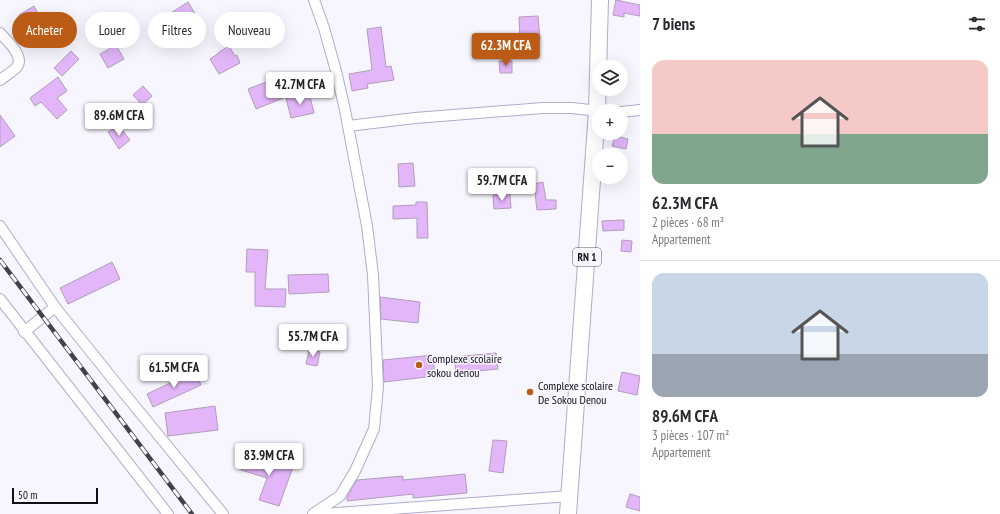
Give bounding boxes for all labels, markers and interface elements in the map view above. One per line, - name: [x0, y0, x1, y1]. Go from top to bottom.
- chip: Acheter: [12, 12, 77, 48]
- chip: Louer: [85, 12, 140, 48]
- chip: Filtres: [148, 12, 206, 48]
- chip: Nouveau: [214, 12, 285, 48]
- text: 7 biens: [652, 13, 695, 35]
- icon: filters: [966, 13, 988, 35]
- pin: 62.3M CFA: [460, 33, 552, 67]
- text: 62.3M CFA: [481, 37, 531, 54]
- map controls: [592, 60, 628, 184]
- button: layers: [592, 60, 628, 96]
- pin: 42.7M CFA: [254, 72, 346, 106]
- text: 42.7M CFA: [275, 76, 325, 93]
- icon: home: [784, 86, 856, 158]
- pin: 89.6M CFA: [73, 103, 165, 137]
- button: +: [592, 104, 628, 140]
- text: 89.6M CFA: [94, 107, 144, 124]
- button: −: [592, 148, 628, 184]
- pin: 59.7M CFA: [456, 168, 548, 202]
- text: 59.7M CFA: [477, 172, 527, 189]
- text: 62.3M CFA: [652, 192, 718, 214]
- text: 2 pièces · 68 m²: [652, 214, 724, 231]
- text: Appartement: [652, 231, 711, 248]
- road number: RN 1: [573, 248, 601, 266]
- icon: home: [784, 299, 856, 371]
- pin: 55.7M CFA: [267, 324, 359, 358]
- text: 55.7M CFA: [288, 328, 338, 345]
- place label: Complexe scolaire sokou denou: [427, 351, 502, 380]
- pin: 61.5M CFA: [128, 355, 220, 389]
- text: 61.5M CFA: [149, 359, 199, 376]
- marker: Complexe scolaire sokou denou: [414, 360, 424, 370]
- place label: Complexe scolaire De Sokou Denou: [538, 378, 613, 407]
- marker: Complexe scolaire De Sokou Denou: [525, 387, 535, 397]
- text: 89.6M CFA: [652, 405, 718, 427]
- text: 3 pièces · 107 m²: [652, 427, 729, 444]
- pin: 83.9M CFA: [223, 443, 315, 477]
- text: Appartement: [652, 444, 711, 461]
- text: 83.9M CFA: [244, 447, 294, 464]
- scale bar: [12, 486, 98, 505]
- text: 50 m: [18, 488, 37, 502]

